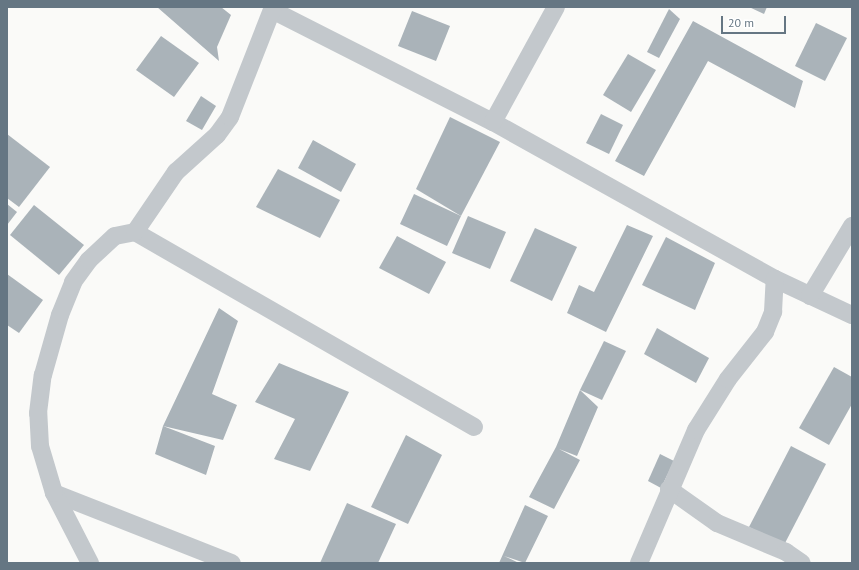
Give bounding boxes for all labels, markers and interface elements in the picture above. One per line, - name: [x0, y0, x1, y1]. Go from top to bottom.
- scale bar: [723, 8, 788, 34]
- text: 20 m: [728, 15, 754, 30]

